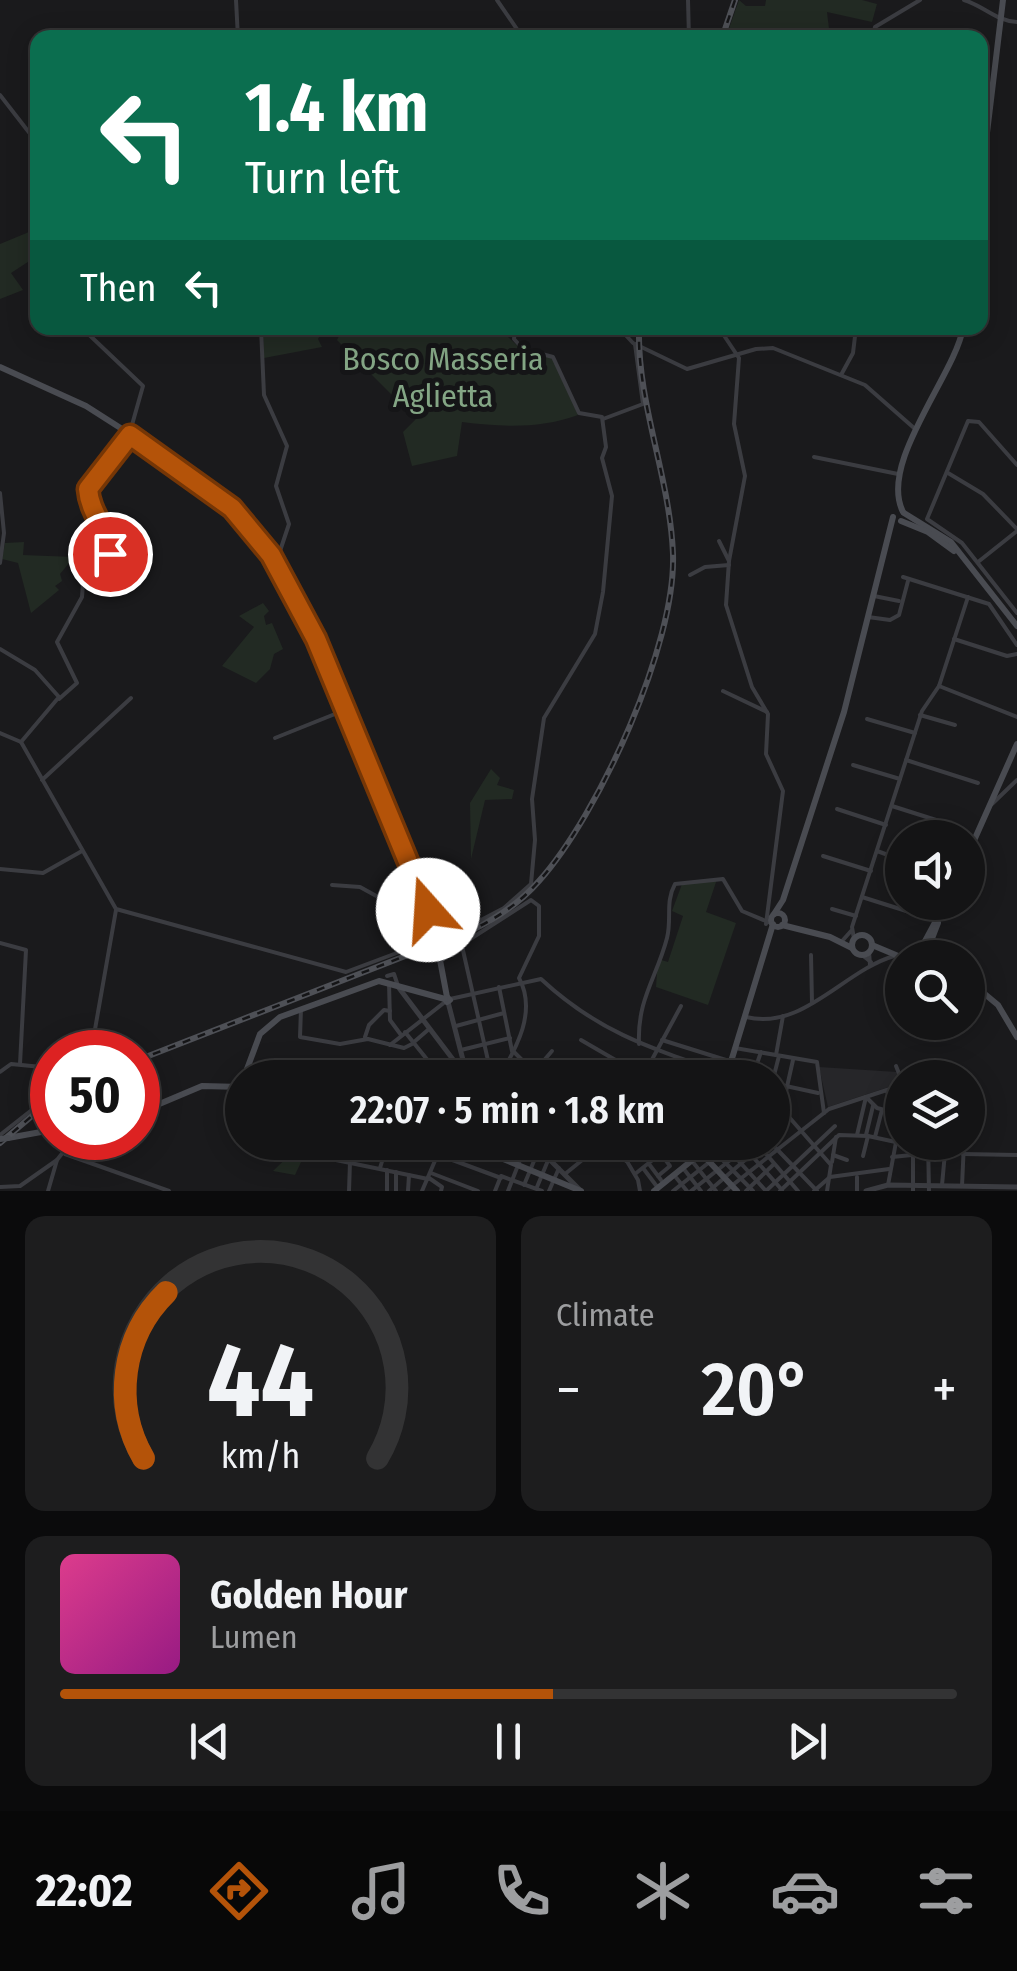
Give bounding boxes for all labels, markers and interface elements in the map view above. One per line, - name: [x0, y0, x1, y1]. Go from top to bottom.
- text: 1.4 km: [245, 66, 429, 150]
- icon: left: [80, 70, 210, 200]
- text: Turn left: [245, 151, 400, 205]
- icon: left: [176, 260, 231, 315]
- text: Then: [80, 265, 156, 311]
- park label: Bosco Masseria Aglietta: [342, 340, 544, 415]
- pin: [68, 512, 153, 597]
- icon: arrive: [83, 527, 138, 582]
- map controls: [885, 820, 985, 1160]
- button: sound: [885, 820, 985, 920]
- position arrow: [376, 858, 480, 962]
- button: search: [885, 940, 985, 1040]
- speed limit sign: 50: [30, 1030, 160, 1160]
- button: layers: [885, 1060, 985, 1160]
- text: 22:07 · 5 min · 1.8 km: [350, 1087, 665, 1133]
- text: Climate: [556, 1296, 655, 1334]
- text: 44: [207, 1319, 314, 1444]
- text: 20°: [701, 1345, 811, 1435]
- text: −: [556, 1357, 581, 1423]
- text: +: [932, 1357, 957, 1423]
- text: km/h: [221, 1435, 300, 1477]
- text: Golden Hour: [210, 1572, 408, 1618]
- text: Lumen: [210, 1618, 298, 1656]
- icon: previous: [182, 1714, 237, 1769]
- icon: pause: [481, 1714, 536, 1769]
- icon: next: [780, 1714, 835, 1769]
- icon: directions: [204, 1856, 274, 1926]
- icon: music: [346, 1856, 416, 1926]
- icon: phone: [487, 1856, 557, 1926]
- icon: climate: [628, 1856, 698, 1926]
- icon: car: [770, 1856, 840, 1926]
- icon: filters: [911, 1856, 981, 1926]
- text: 22:02: [36, 1864, 133, 1918]

